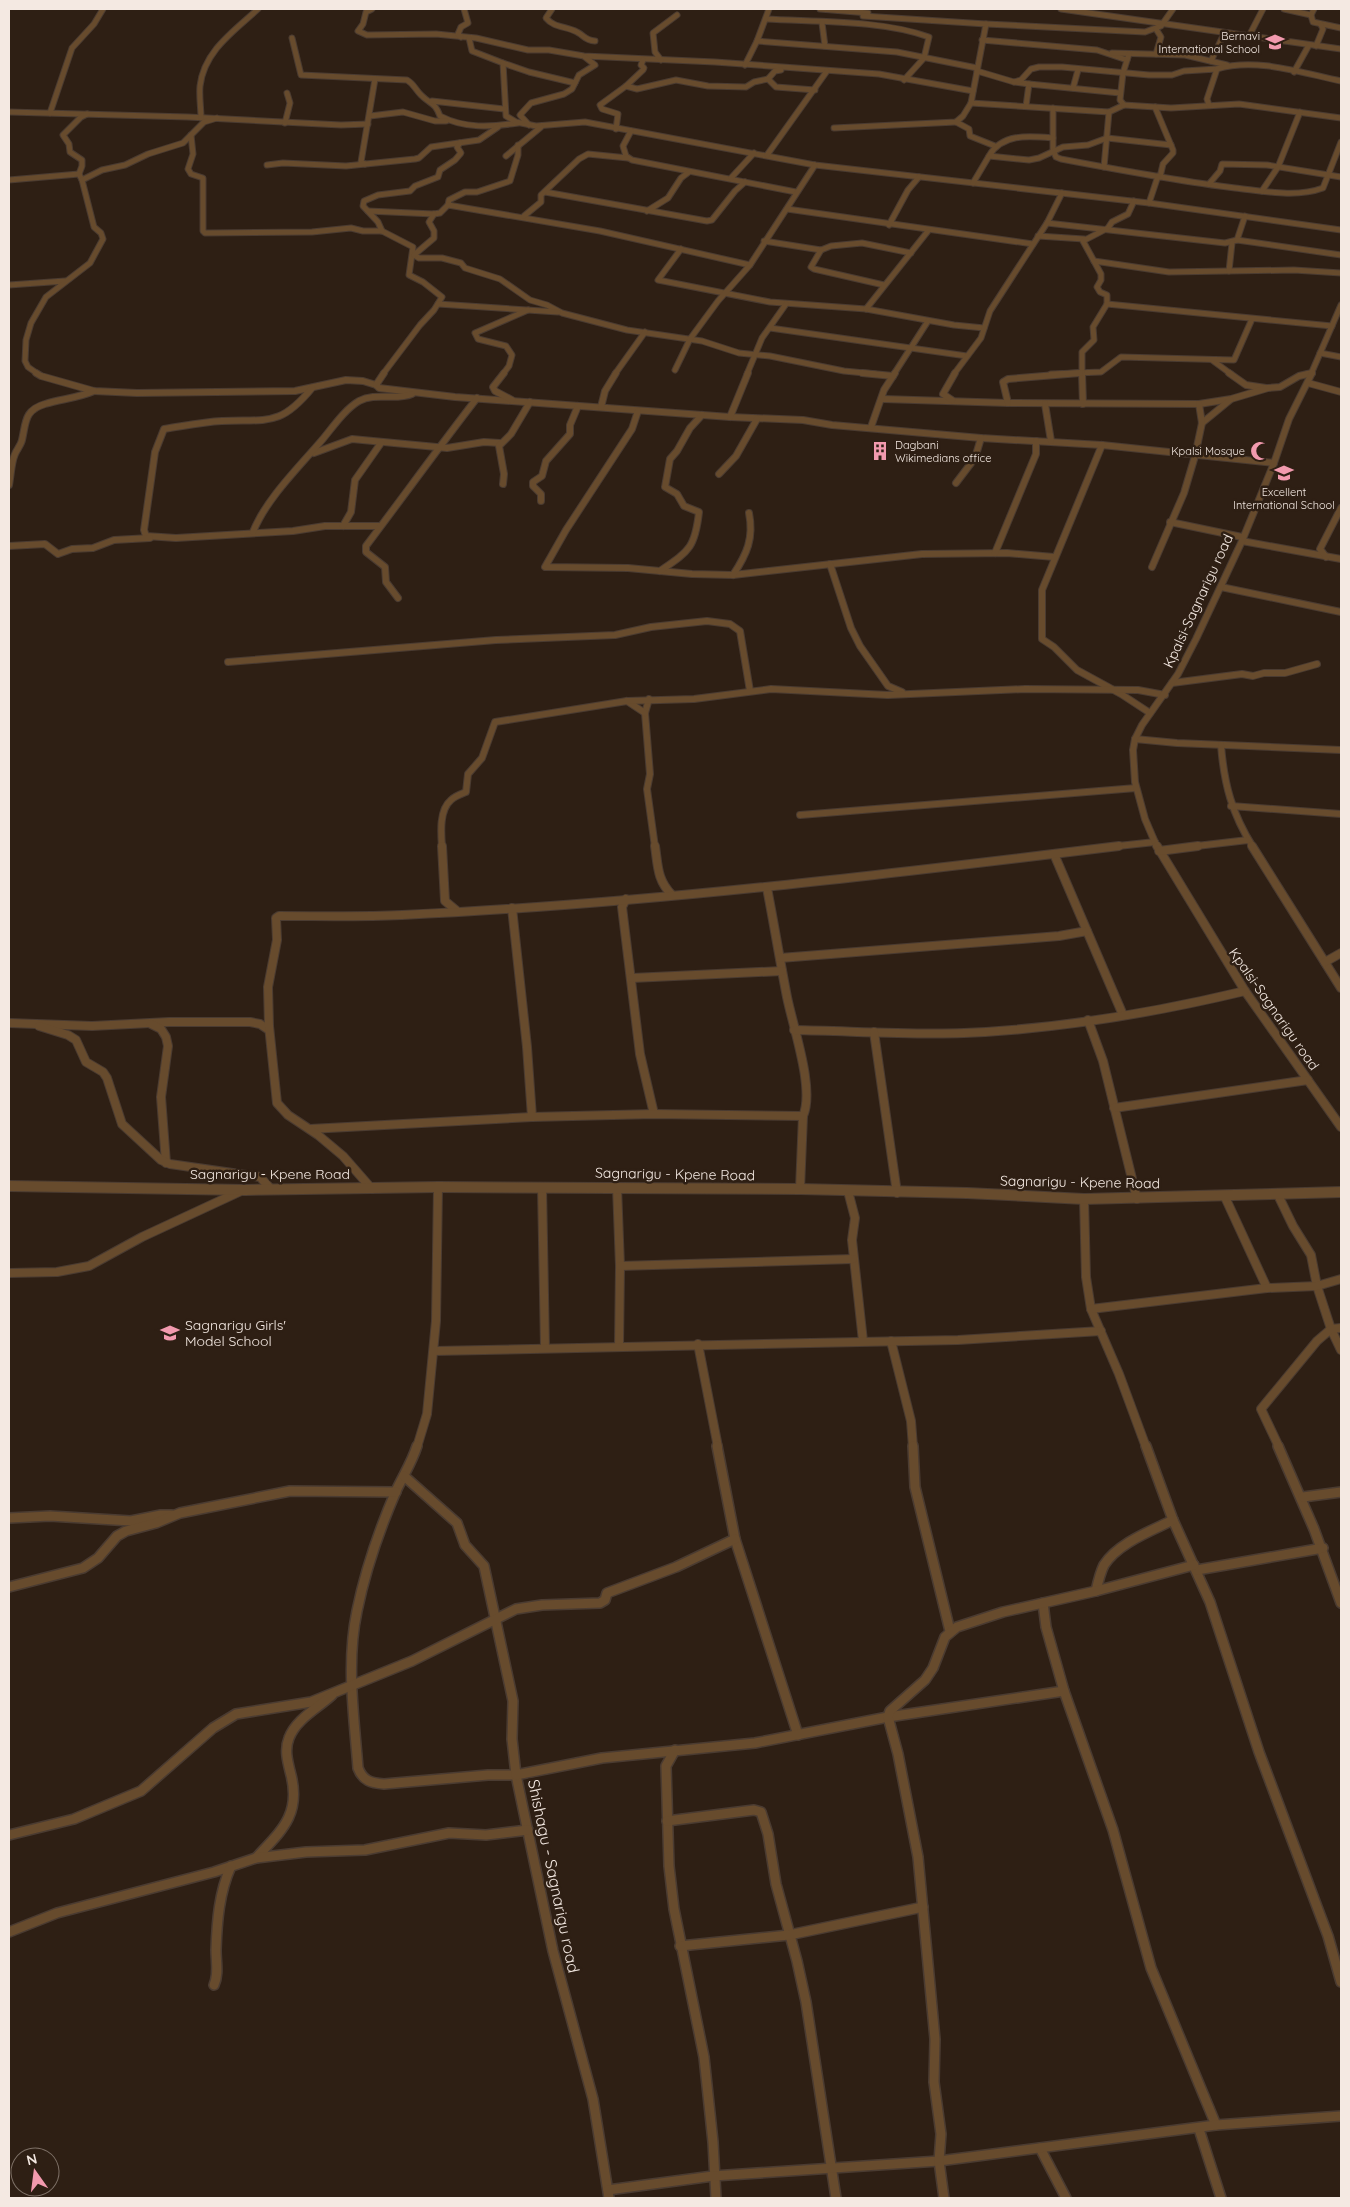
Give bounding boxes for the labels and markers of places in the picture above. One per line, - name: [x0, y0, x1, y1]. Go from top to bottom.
- place label: Bernavi International School: [1159, 29, 1260, 56]
- school or university icon: Bernavi International School: [1264, 31, 1286, 53]
- place label: Dagbani Wikimedians office: [895, 438, 992, 465]
- building icon: Dagbani Wikimedians office: [869, 440, 891, 462]
- mosque icon: Kpalsi Mosque: [1249, 440, 1271, 462]
- place label: Kpalsi Mosque: [1171, 444, 1245, 458]
- school or university icon: Excellent International School: [1273, 462, 1295, 484]
- place label: Excellent International School: [1233, 485, 1335, 512]
- place label: Sagnarigu Girls' Model School: [185, 1316, 286, 1350]
- school or university icon: Sagnarigu Girls' Model School: [159, 1322, 181, 1344]

